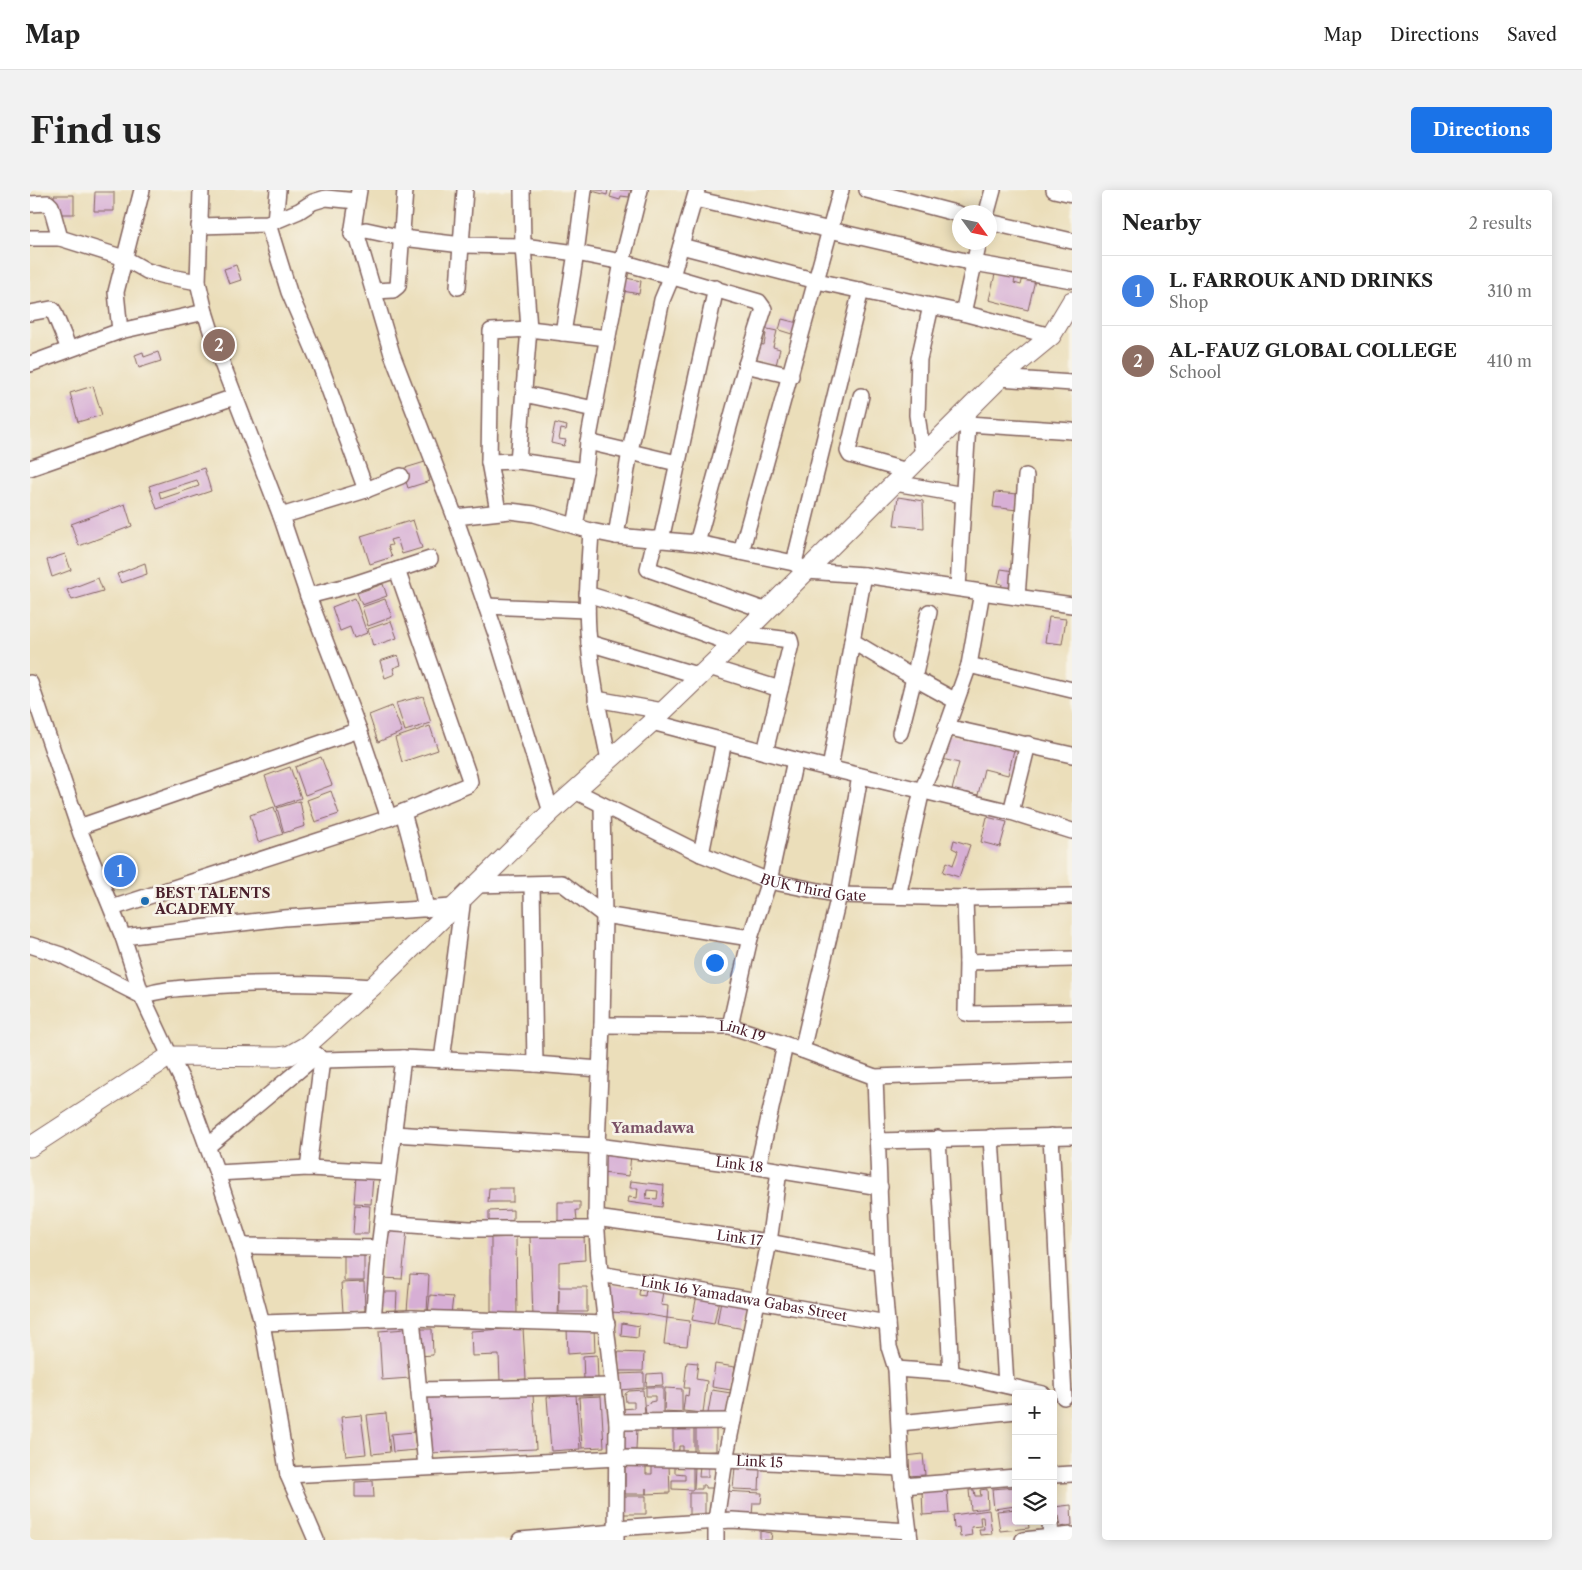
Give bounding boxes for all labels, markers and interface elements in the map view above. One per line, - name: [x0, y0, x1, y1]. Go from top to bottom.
- text: Map: [25, 20, 80, 49]
- text: Map: [1323, 24, 1362, 46]
- text: Directions: [1390, 24, 1479, 46]
- text: Saved: [1507, 24, 1557, 46]
- button: Directions: [1411, 107, 1552, 153]
- text: Find us: [30, 109, 162, 152]
- north arrow: [952, 205, 997, 250]
- text: Nearby: [1122, 210, 1201, 235]
- text: 2 results: [1469, 213, 1532, 233]
- text: L. FARROUK AND DRINKS: [1169, 269, 1433, 292]
- text: 1: [1134, 281, 1142, 301]
- text: 310 m: [1487, 281, 1532, 301]
- text: Shop: [1169, 292, 1208, 312]
- pin: 2: [203, 326, 235, 364]
- text: AL-FAUZ GLOBAL COLLEGE: [1169, 339, 1457, 362]
- text: 2: [1133, 351, 1143, 371]
- text: 410 m: [1487, 351, 1532, 371]
- text: School: [1169, 362, 1221, 382]
- pin: 1: [104, 852, 136, 890]
- street label: BUK Third Gate: [758, 869, 867, 905]
- place label: BEST TALENTS ACADEMY: [154, 884, 270, 918]
- marker: BEST TALENTS ACADEMY: [139, 895, 151, 907]
- your location: [702, 950, 728, 976]
- street label: Link 19: [719, 1017, 768, 1046]
- district label: Yamadawa: [610, 1118, 695, 1137]
- street label: Link 18: [715, 1153, 765, 1177]
- street label: Link 17: [715, 1226, 764, 1250]
- street label: Link 16 Yamadawa Gabas Street: [639, 1272, 849, 1325]
- map controls: [1012, 1390, 1057, 1525]
- button: +: [1012, 1390, 1057, 1435]
- button: −: [1012, 1435, 1057, 1480]
- street label: Link 15: [735, 1452, 784, 1472]
- button: layers: [1012, 1480, 1057, 1525]

